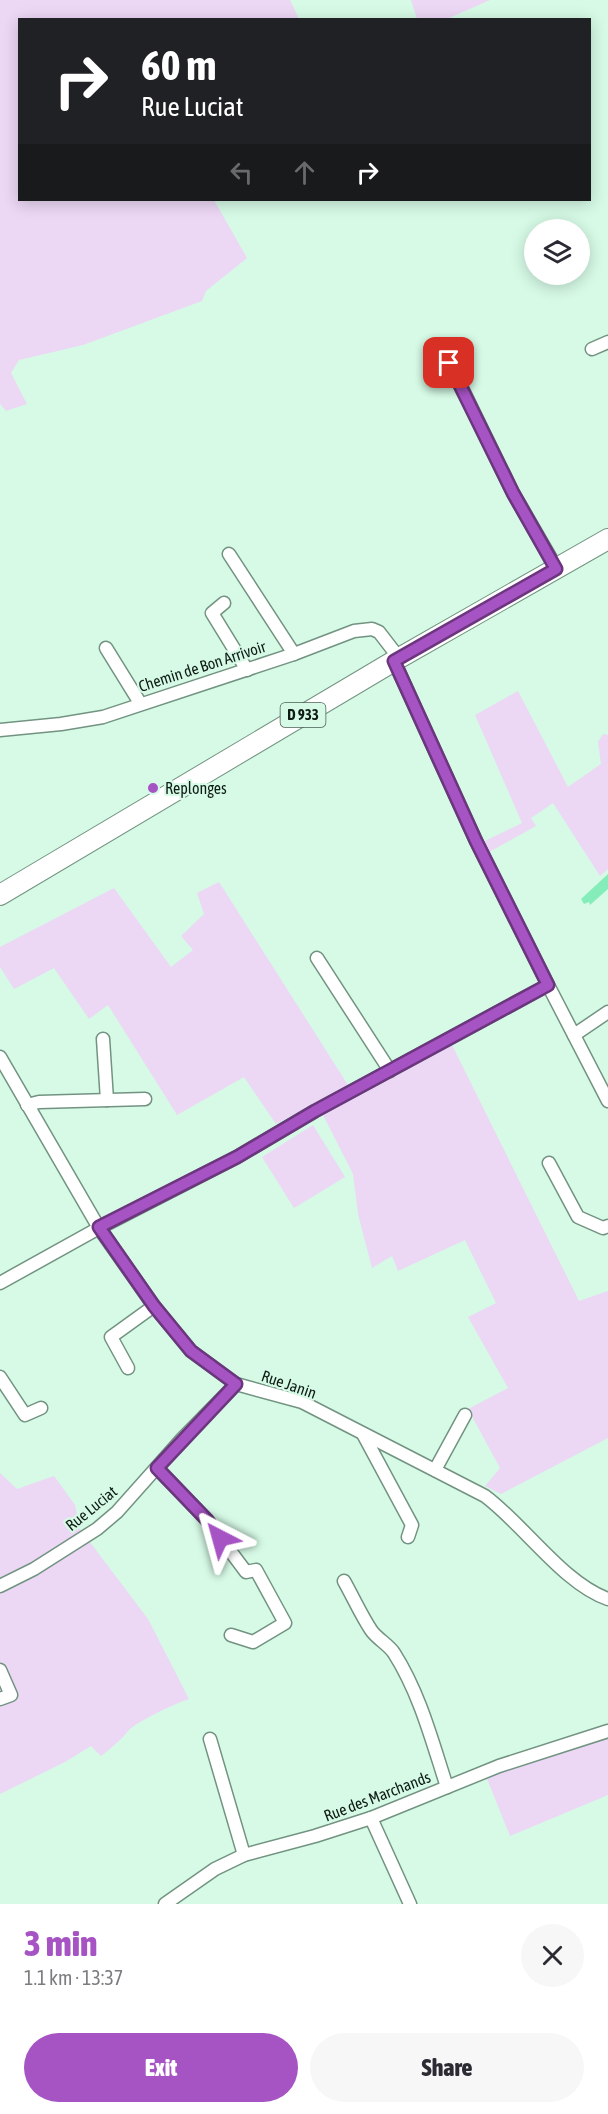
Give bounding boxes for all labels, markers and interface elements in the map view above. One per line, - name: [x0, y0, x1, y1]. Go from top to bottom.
- text: 60 m: [141, 41, 216, 89]
- icon: right: [42, 42, 120, 120]
- text: Rue Luciat: [141, 91, 244, 122]
- icon: left: [225, 156, 258, 189]
- icon: ahead: [288, 156, 321, 189]
- icon: right: [351, 156, 384, 189]
- map controls: [524, 219, 590, 285]
- button: layers: [524, 219, 590, 285]
- pin: [423, 337, 474, 388]
- icon: arrive: [432, 346, 465, 379]
- street label: Chemin de Bon Arrivoir: [136, 637, 268, 695]
- road number: D 933: [280, 703, 326, 727]
- place label: Replonges: [165, 779, 227, 798]
- marker: Replonges: [146, 781, 160, 795]
- street label: Rue Janin: [259, 1366, 319, 1402]
- street label: Rue Luciat: [62, 1482, 121, 1534]
- position arrow: [188, 1506, 252, 1570]
- street label: Rue des Marchands: [321, 1767, 433, 1825]
- text: 3 min: [24, 1922, 98, 1964]
- button: close: [521, 1924, 584, 1987]
- text: 1.1 km · 13:37: [24, 1966, 123, 1989]
- button: Exit: [24, 2033, 298, 2102]
- button: Share: [310, 2033, 584, 2102]

